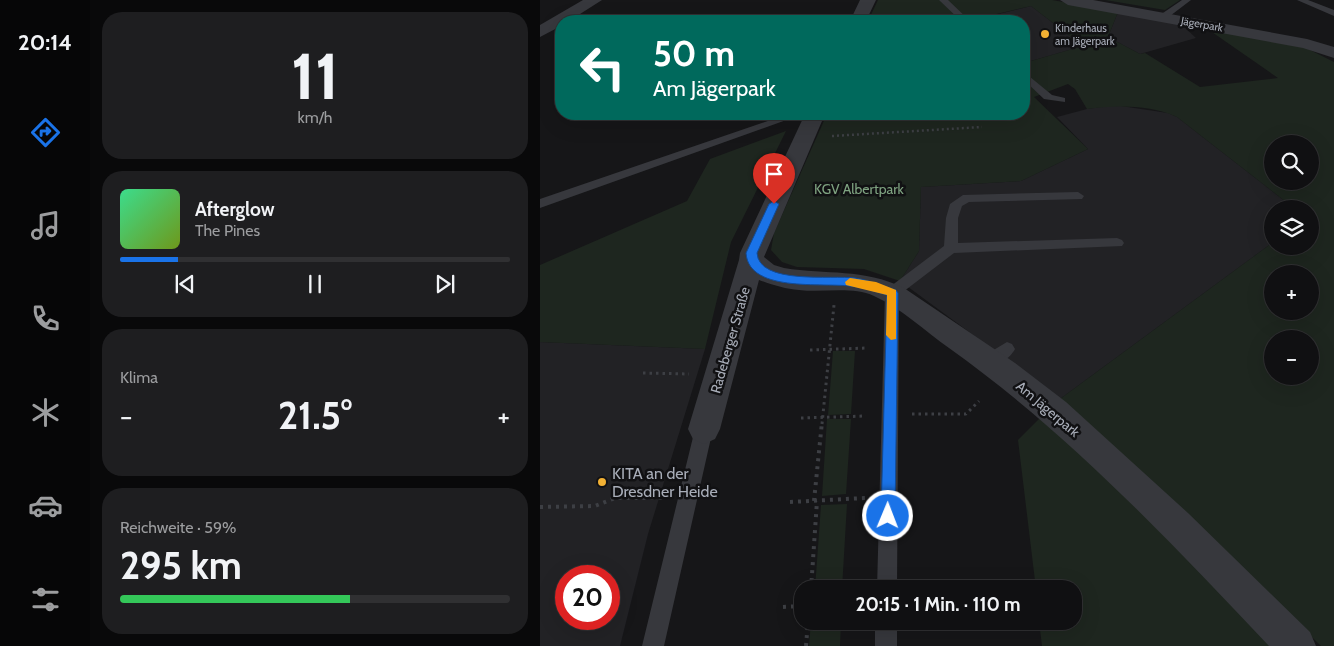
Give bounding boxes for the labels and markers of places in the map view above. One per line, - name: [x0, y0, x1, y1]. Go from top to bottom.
- place label: Kinderhaus am Jägerpark: [1055, 21, 1115, 48]
- marker: Kinderhaus am Jägerpark: [1039, 28, 1051, 40]
- pin: [753, 153, 795, 204]
- place label: KITA an der Dresdner Heide: [612, 464, 718, 501]
- marker: KITA an der Dresdner Heide: [596, 476, 608, 488]

